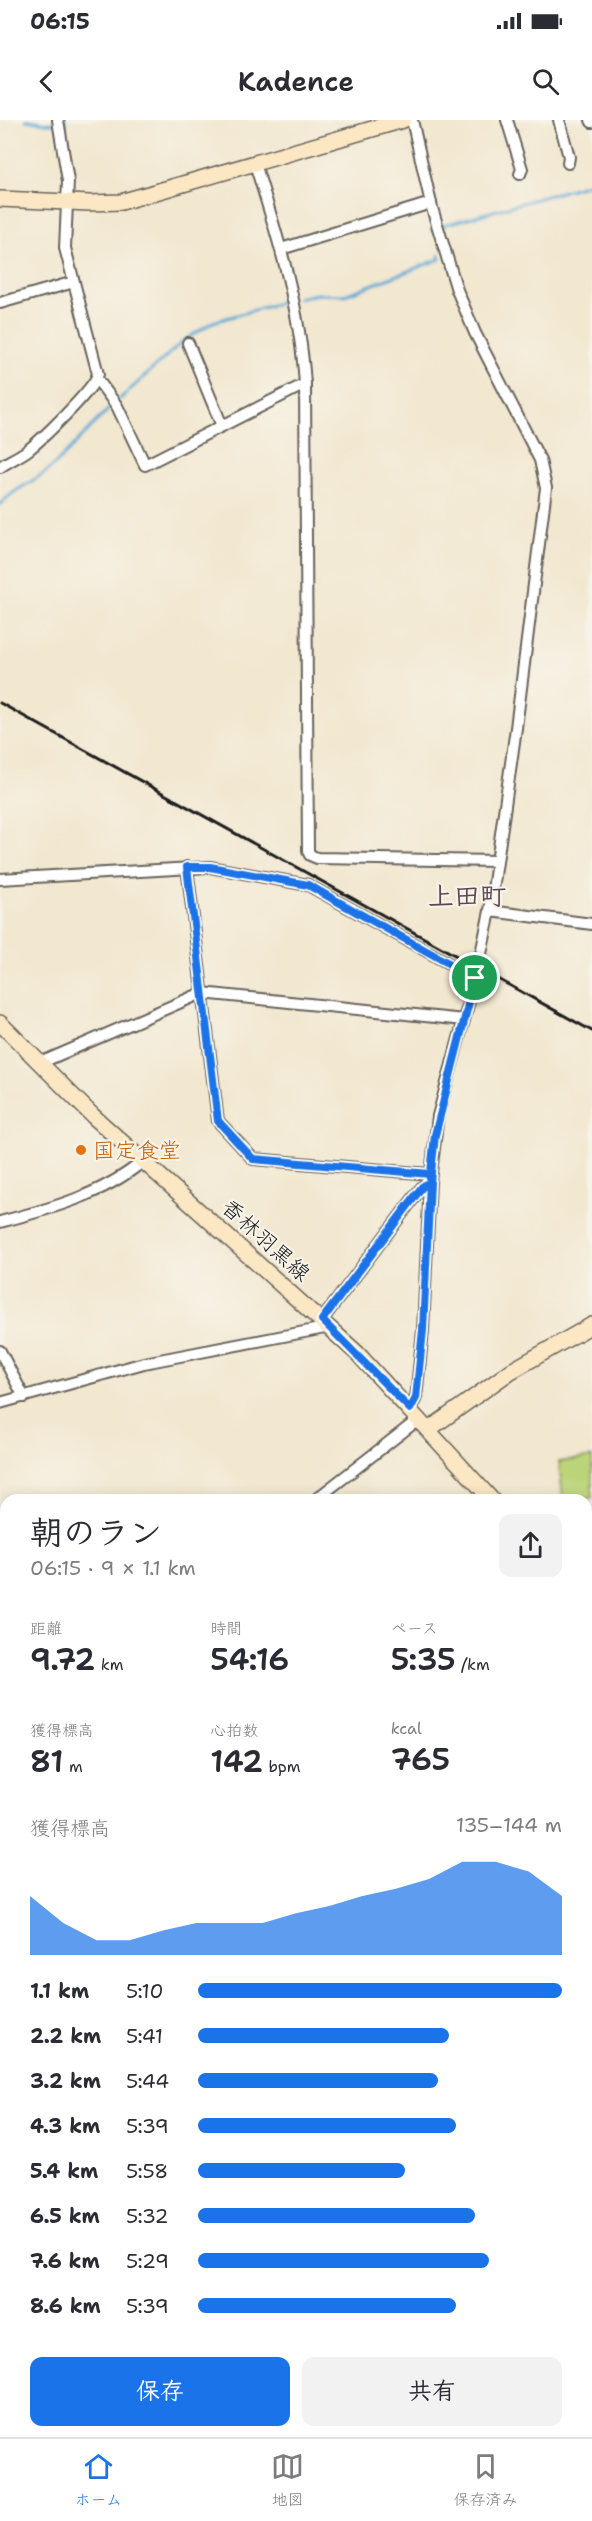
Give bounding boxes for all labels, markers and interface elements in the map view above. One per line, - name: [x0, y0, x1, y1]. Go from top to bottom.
- text: 06:15: [30, 7, 90, 36]
- text: Kadence: [238, 63, 354, 100]
- icon: back: [30, 65, 63, 98]
- icon: search: [529, 65, 562, 98]
- district label: 上田町: [428, 878, 506, 913]
- pin: [449, 952, 500, 1003]
- icon: arrive: [458, 961, 491, 994]
- place label: 国定食堂: [93, 1136, 181, 1165]
- marker: 国定食堂: [74, 1143, 88, 1157]
- street label: 香林羽黒線: [215, 1192, 317, 1288]
- text: 朝のラン: [30, 1510, 162, 1555]
- button: share: [499, 1514, 562, 1577]
- text: 06:15 · 9 × 1.1 km: [30, 1555, 196, 1581]
- text: 距離: [30, 1618, 62, 1639]
- text: 時間: [210, 1618, 242, 1639]
- text: ペース: [391, 1618, 438, 1639]
- text: 9.72: [30, 1639, 95, 1680]
- text: 54:16: [210, 1639, 289, 1680]
- text: 5:35: [391, 1639, 456, 1680]
- text: km: [95, 1654, 123, 1675]
- text: /km: [456, 1654, 490, 1675]
- text: kcal: [391, 1718, 422, 1739]
- text: 獲得標高: [30, 1720, 94, 1741]
- text: 心拍数: [210, 1720, 258, 1741]
- text: 765: [391, 1739, 450, 1780]
- text: 81: [30, 1741, 63, 1782]
- text: 142: [210, 1741, 263, 1782]
- text: m: [63, 1756, 83, 1777]
- text: bpm: [263, 1756, 301, 1777]
- text: 135–144 m: [456, 1812, 562, 1838]
- text: 獲得標高: [30, 1815, 110, 1841]
- text: 1.1 km: [30, 1978, 89, 2004]
- text: 5:10: [126, 1978, 163, 2004]
- text: 2.2 km: [30, 2023, 101, 2049]
- text: 5:41: [126, 2023, 163, 2049]
- text: 3.2 km: [30, 2068, 101, 2094]
- text: 5:44: [126, 2068, 169, 2094]
- text: 4.3 km: [30, 2113, 100, 2139]
- text: 5:39: [126, 2113, 169, 2139]
- text: 5.4 km: [30, 2158, 98, 2184]
- text: 5:58: [126, 2158, 168, 2184]
- text: 6.5 km: [30, 2203, 100, 2229]
- text: 5:32: [126, 2203, 169, 2229]
- text: 7.6 km: [30, 2248, 100, 2274]
- text: 5:29: [126, 2248, 169, 2274]
- text: 8.6 km: [30, 2293, 101, 2319]
- text: 5:39: [126, 2293, 169, 2319]
- button: 保存: [30, 2357, 290, 2426]
- button: 共有: [302, 2357, 562, 2426]
- tab: ホーム: [75, 2450, 122, 2510]
- tab: 地図: [271, 2450, 304, 2510]
- tab: 保存済み: [453, 2450, 517, 2510]

